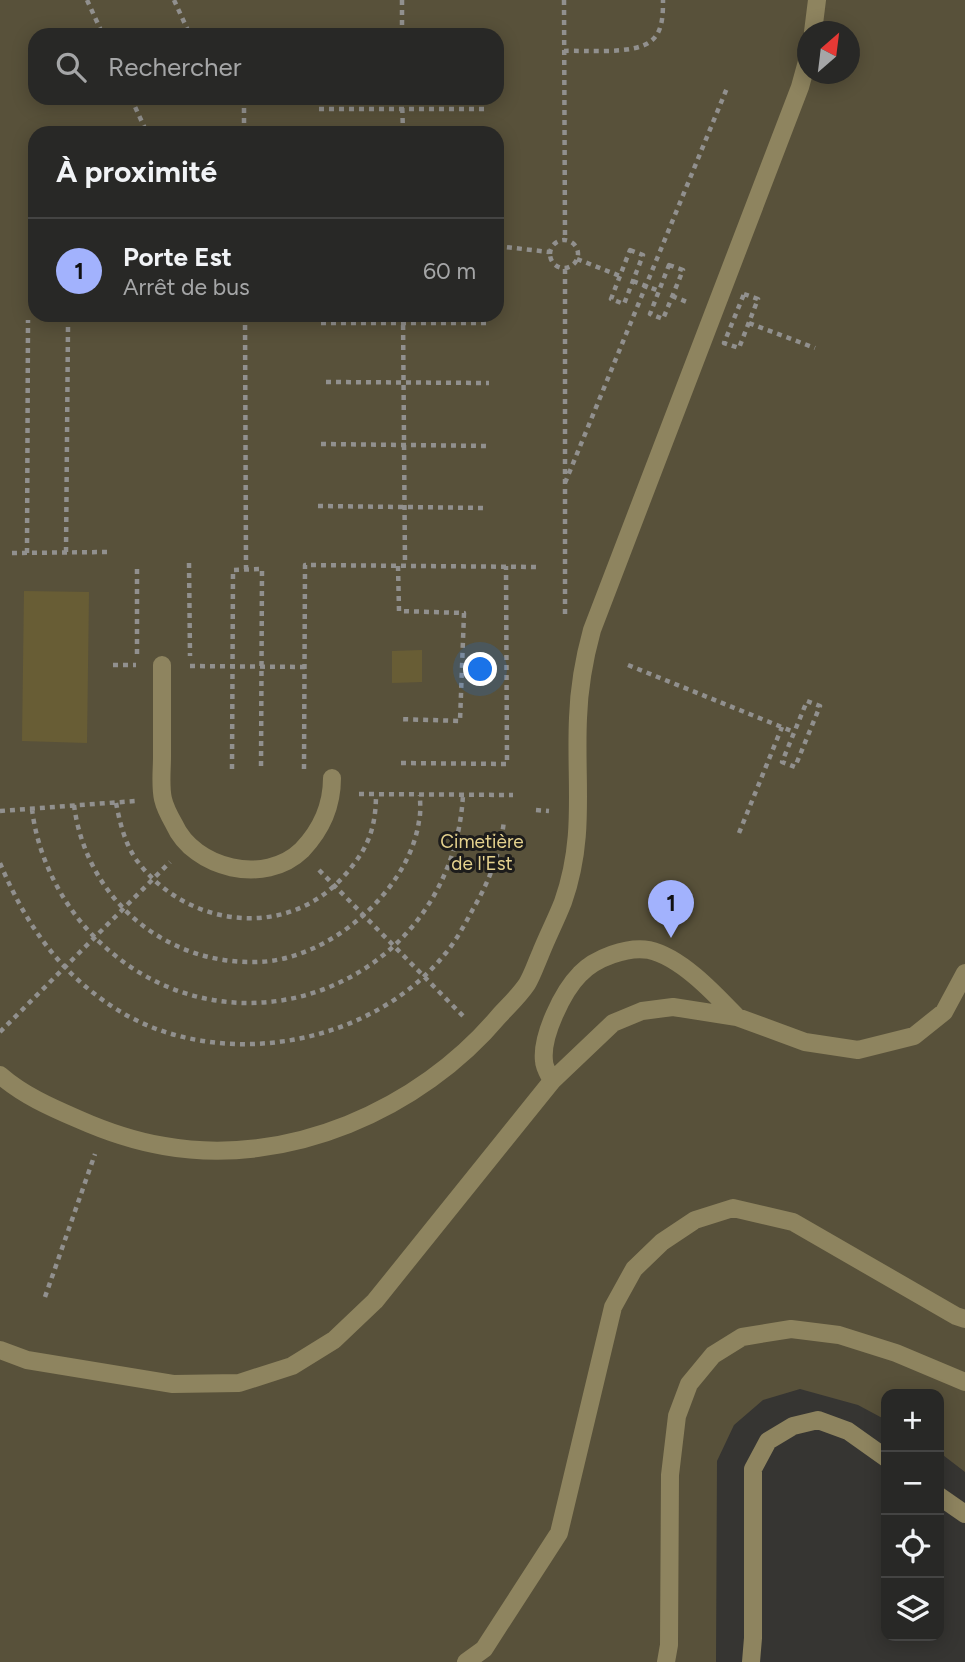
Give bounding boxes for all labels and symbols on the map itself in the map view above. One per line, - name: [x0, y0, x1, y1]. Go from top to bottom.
- north arrow: [797, 21, 860, 84]
- your location: [463, 652, 497, 686]
- park label: Cimetière de l'Est: [440, 830, 524, 875]
- pin: 1: [648, 880, 694, 938]

